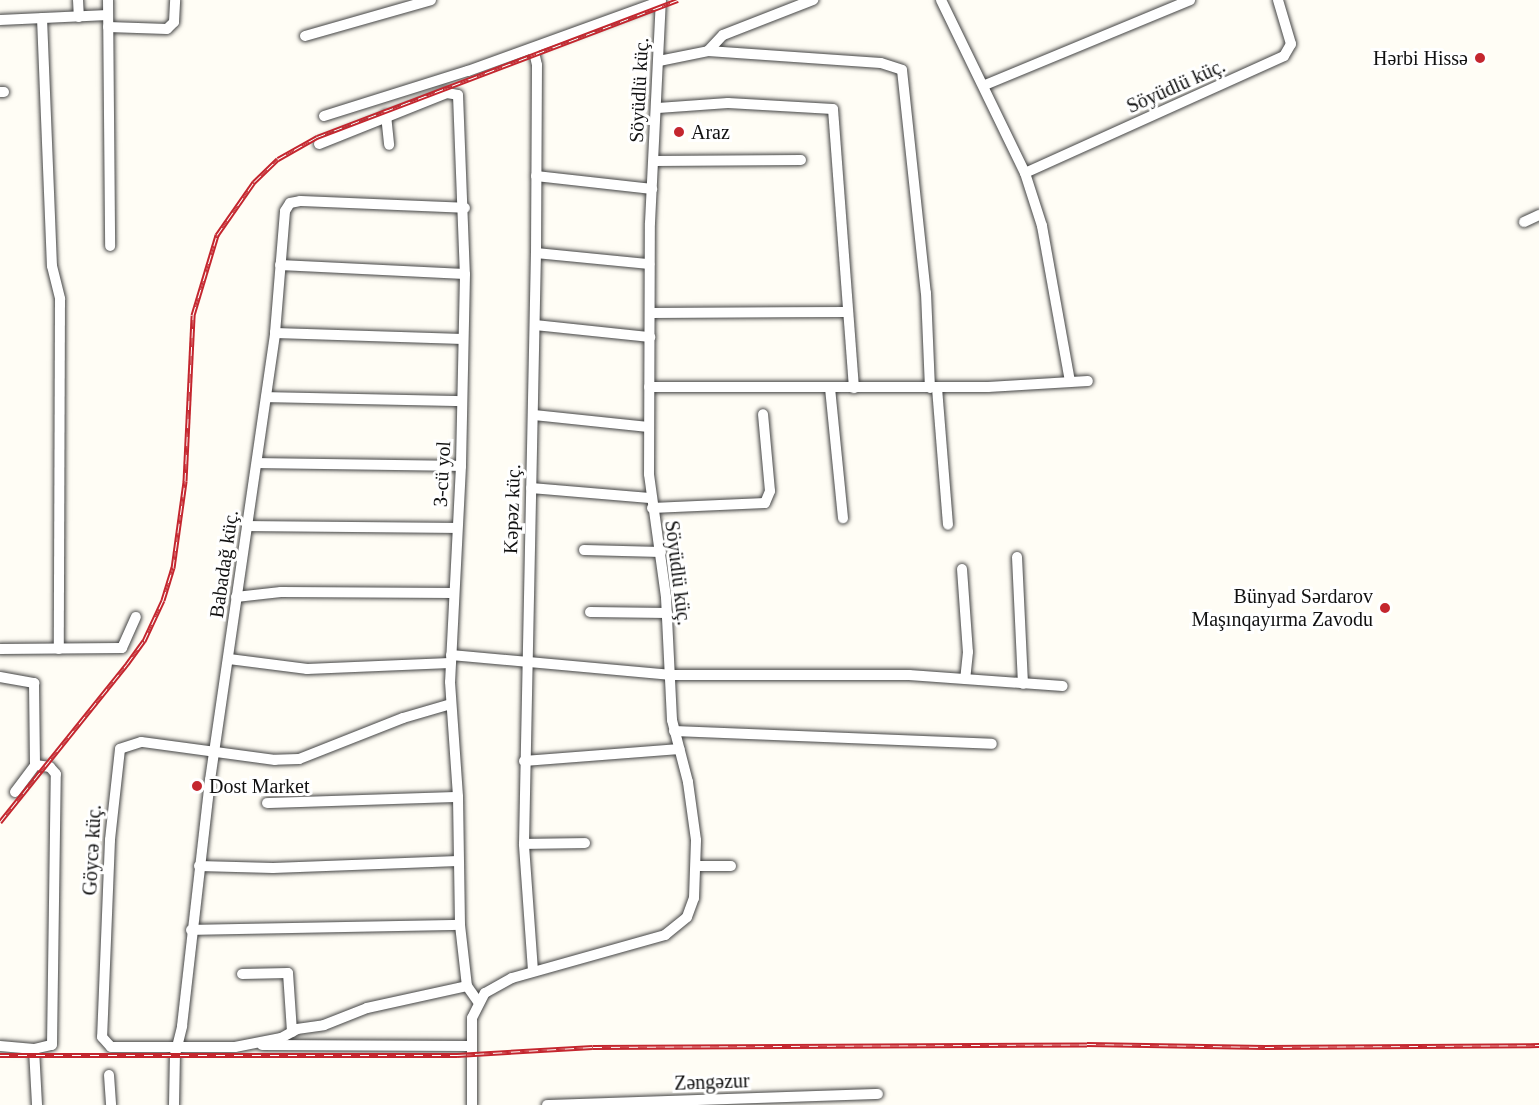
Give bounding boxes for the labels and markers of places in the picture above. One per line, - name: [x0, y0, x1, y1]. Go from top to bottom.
- place label: Hərbi Hissə: [1373, 46, 1468, 70]
- marker: Hərbi Hissə: [1473, 51, 1487, 65]
- place label: Araz: [691, 120, 730, 144]
- marker: Araz: [672, 125, 686, 139]
- place label: Bünyad Sərdarov Maşınqayırma Zavodu: [1191, 584, 1373, 631]
- marker: Bünyad Sərdarov Maşınqayırma Zavodu: [1378, 601, 1392, 615]
- place label: Dost Market: [209, 774, 310, 798]
- marker: Dost Market: [190, 779, 204, 793]

